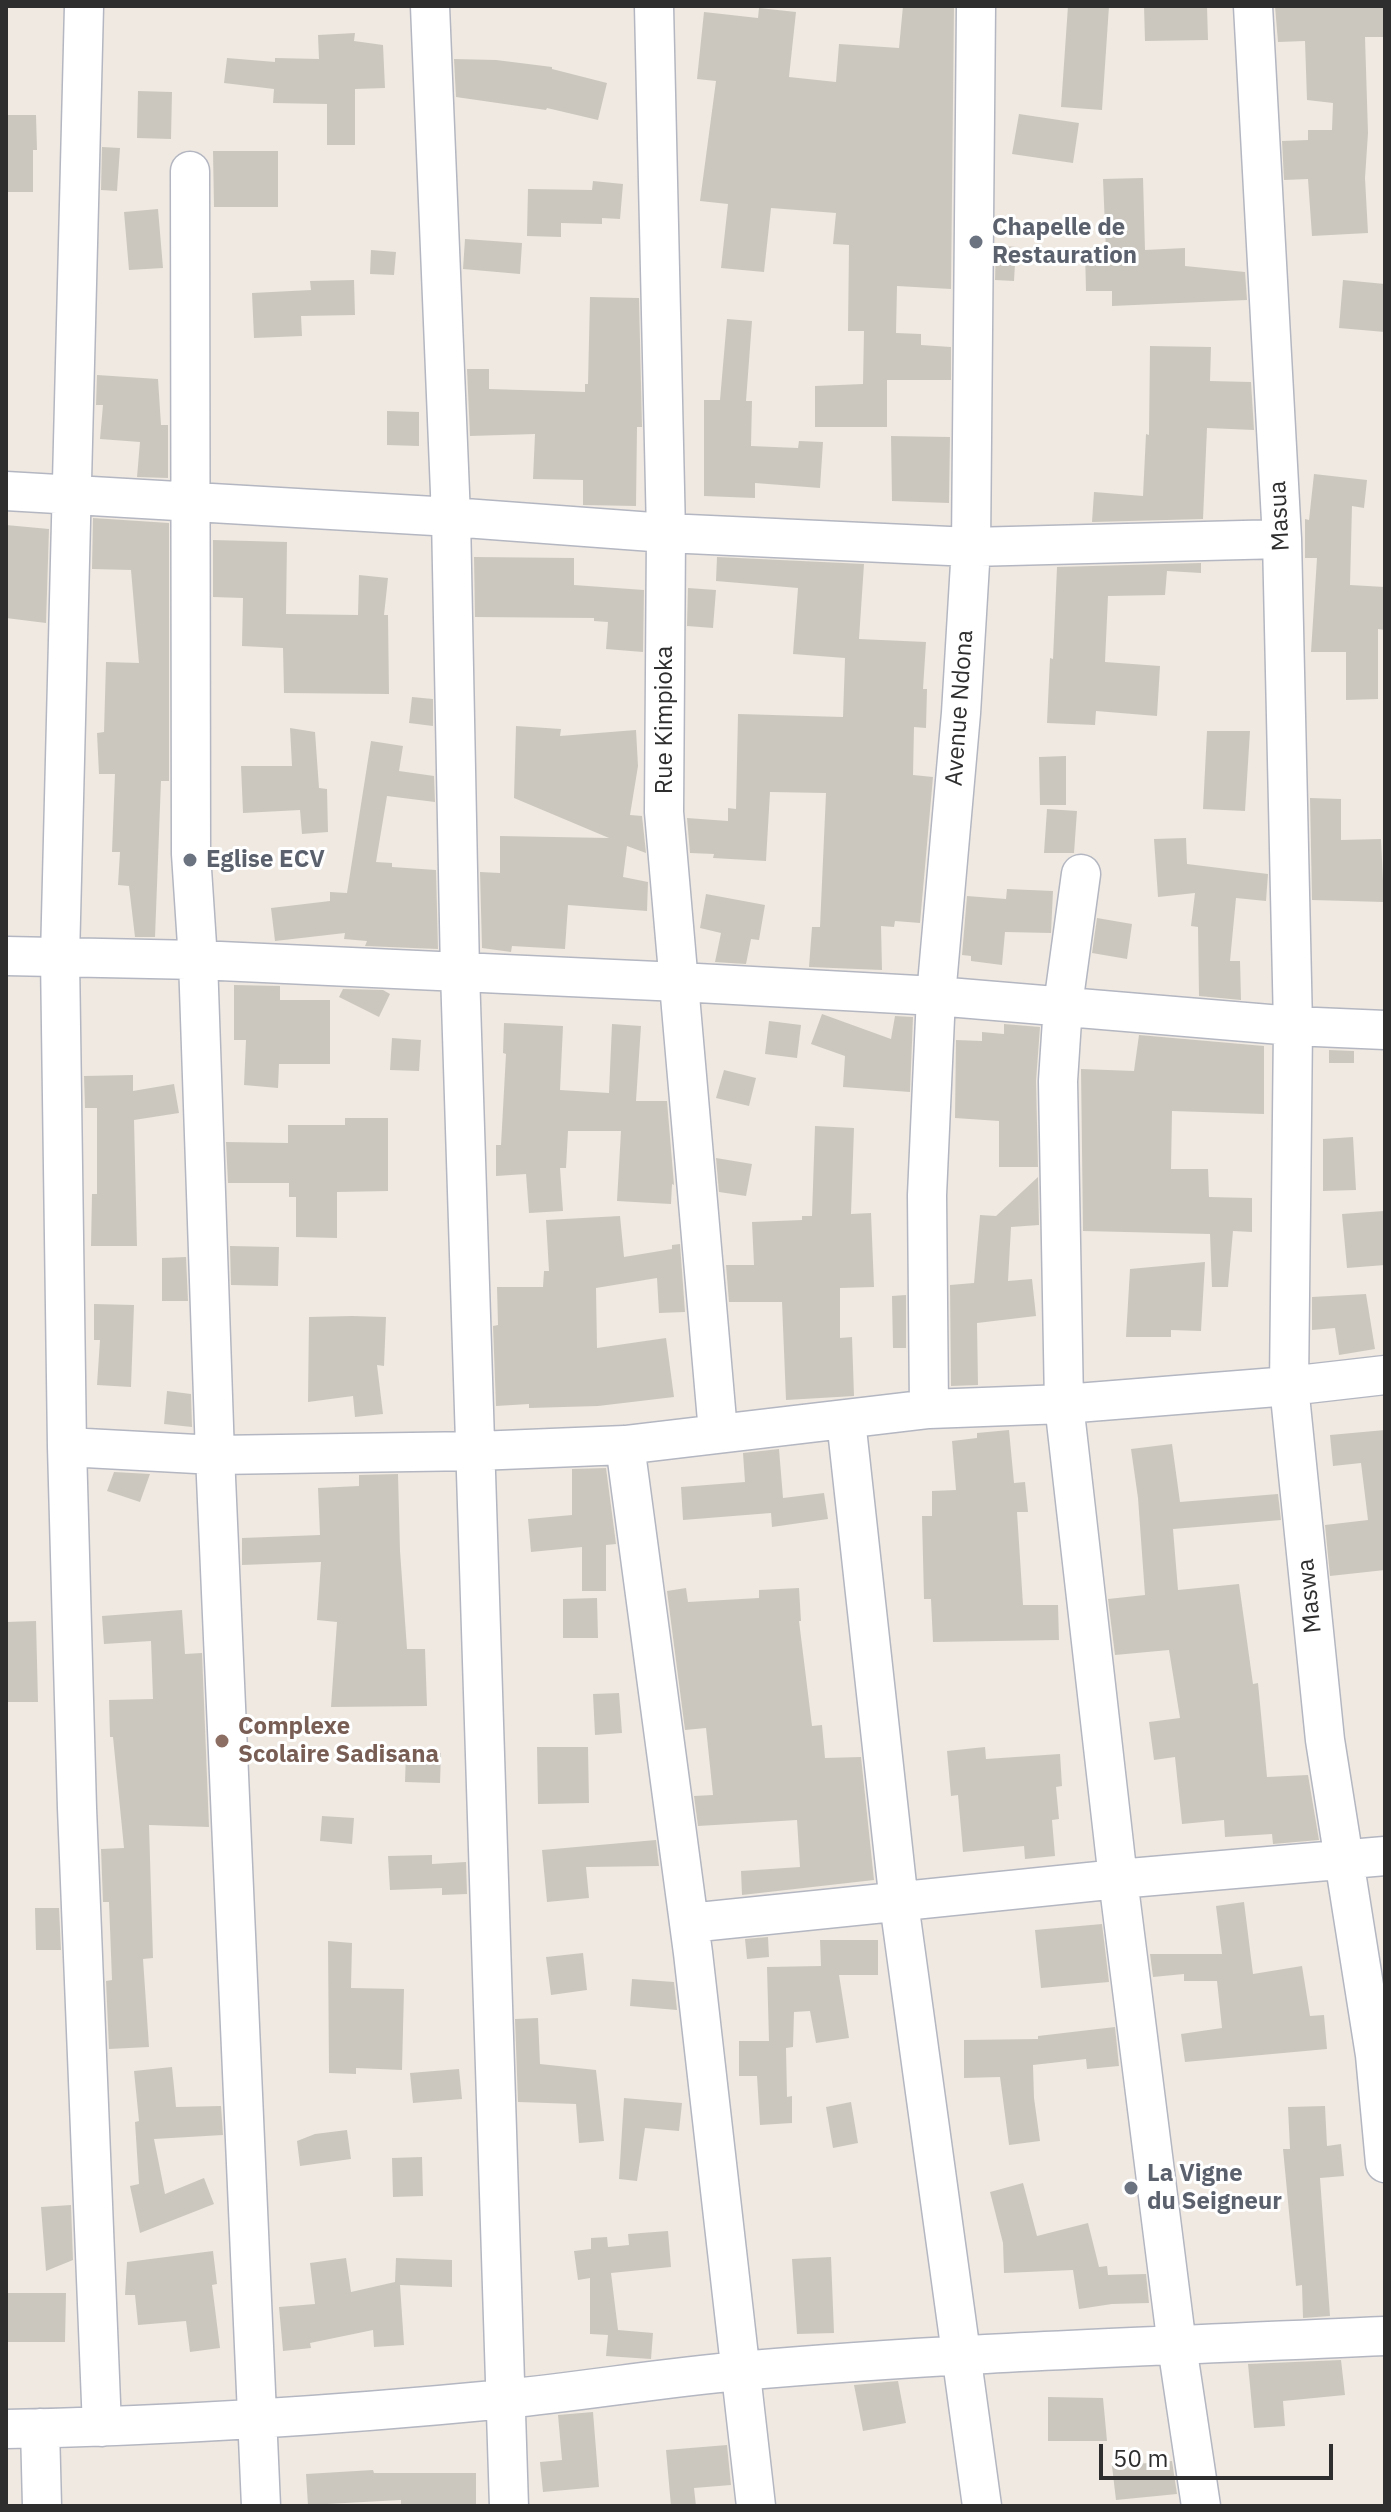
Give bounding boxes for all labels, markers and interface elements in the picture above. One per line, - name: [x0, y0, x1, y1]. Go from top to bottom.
- place label: Chapelle de Restauration: [992, 214, 1137, 270]
- marker: Chapelle de Restauration: [967, 233, 985, 251]
- street label: Masua: [1264, 480, 1296, 552]
- street label: Avenue Ndona: [940, 629, 980, 787]
- street label: Rue Kimpioka: [651, 646, 679, 794]
- place label: Eglise ECV: [206, 846, 325, 874]
- marker: Eglise ECV: [181, 851, 199, 869]
- street label: Maswa: [1292, 1557, 1328, 1635]
- place label: Complexe Scolaire Sadisana: [238, 1713, 439, 1769]
- marker: Complexe Scolaire Sadisana: [213, 1732, 231, 1750]
- place label: La Vigne du Seigneur: [1147, 2160, 1282, 2216]
- marker: La Vigne du Seigneur: [1122, 2179, 1140, 2197]
- scale bar: [1103, 2428, 1337, 2478]
- text: 50 m: [1113, 2442, 1168, 2474]

